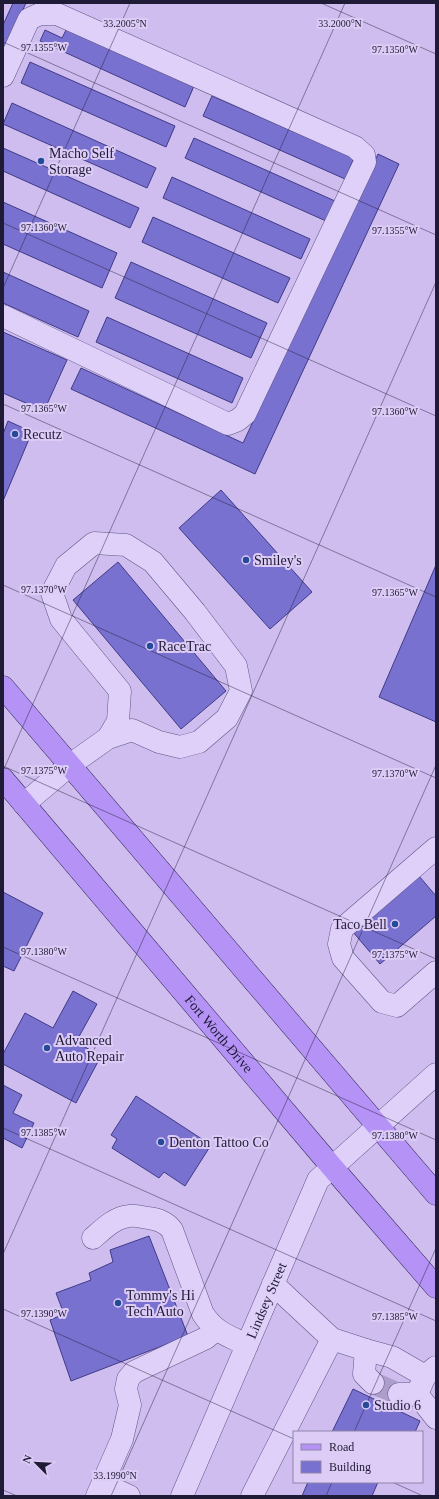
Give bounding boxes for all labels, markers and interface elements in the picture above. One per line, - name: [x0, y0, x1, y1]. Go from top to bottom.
- text: 33.2005°N: [103, 18, 147, 29]
- text: 33.2000°N: [318, 18, 362, 29]
- text: 97.1355°W: [21, 42, 68, 53]
- text: 97.1350°W: [372, 44, 419, 55]
- place label: Macho Self Storage: [49, 146, 114, 177]
- marker: Macho Self Storage: [36, 156, 46, 166]
- text: 97.1360°W: [21, 222, 68, 233]
- text: 97.1355°W: [372, 225, 419, 236]
- text: 97.1365°W: [21, 403, 68, 414]
- text: 97.1360°W: [372, 406, 419, 417]
- place label: Recutz: [23, 427, 62, 442]
- marker: Recutz: [10, 429, 20, 439]
- place label: Smiley's: [254, 553, 302, 568]
- marker: Smiley's: [241, 555, 251, 565]
- text: 97.1370°W: [21, 584, 68, 595]
- text: 97.1365°W: [372, 587, 419, 598]
- place label: RaceTrac: [158, 639, 211, 654]
- marker: RaceTrac: [145, 641, 155, 651]
- text: 97.1375°W: [21, 765, 68, 776]
- text: 97.1370°W: [372, 768, 419, 779]
- place label: Taco Bell: [333, 917, 387, 932]
- marker: Taco Bell: [390, 919, 400, 929]
- text: 97.1380°W: [21, 946, 68, 957]
- text: 97.1375°W: [372, 949, 419, 960]
- street label: Fort Worth Drive: [182, 992, 256, 1075]
- place label: Advanced Auto Repair: [55, 1033, 124, 1064]
- marker: Advanced Auto Repair: [42, 1043, 52, 1053]
- text: 97.1385°W: [21, 1127, 68, 1138]
- text: 97.1380°W: [372, 1130, 419, 1141]
- place label: Denton Tattoo Co: [169, 1135, 269, 1150]
- marker: Denton Tattoo Co: [156, 1137, 166, 1147]
- street label: Lindsey Street: [243, 1260, 289, 1341]
- place label: Tommy's Hi Tech Auto: [126, 1288, 195, 1319]
- marker: Tommy's Hi Tech Auto: [113, 1298, 123, 1308]
- text: 97.1390°W: [21, 1308, 68, 1319]
- text: 97.1385°W: [372, 1311, 419, 1322]
- place label: Studio 6: [374, 1398, 421, 1413]
- marker: Studio 6: [361, 1400, 371, 1410]
- legend: [293, 1431, 423, 1483]
- text: Road: [329, 1440, 354, 1454]
- north arrow: [16, 1443, 56, 1483]
- text: N: [20, 1453, 34, 1465]
- text: Building: [329, 1460, 371, 1474]
- text: 33.1990°N: [93, 1470, 137, 1481]

